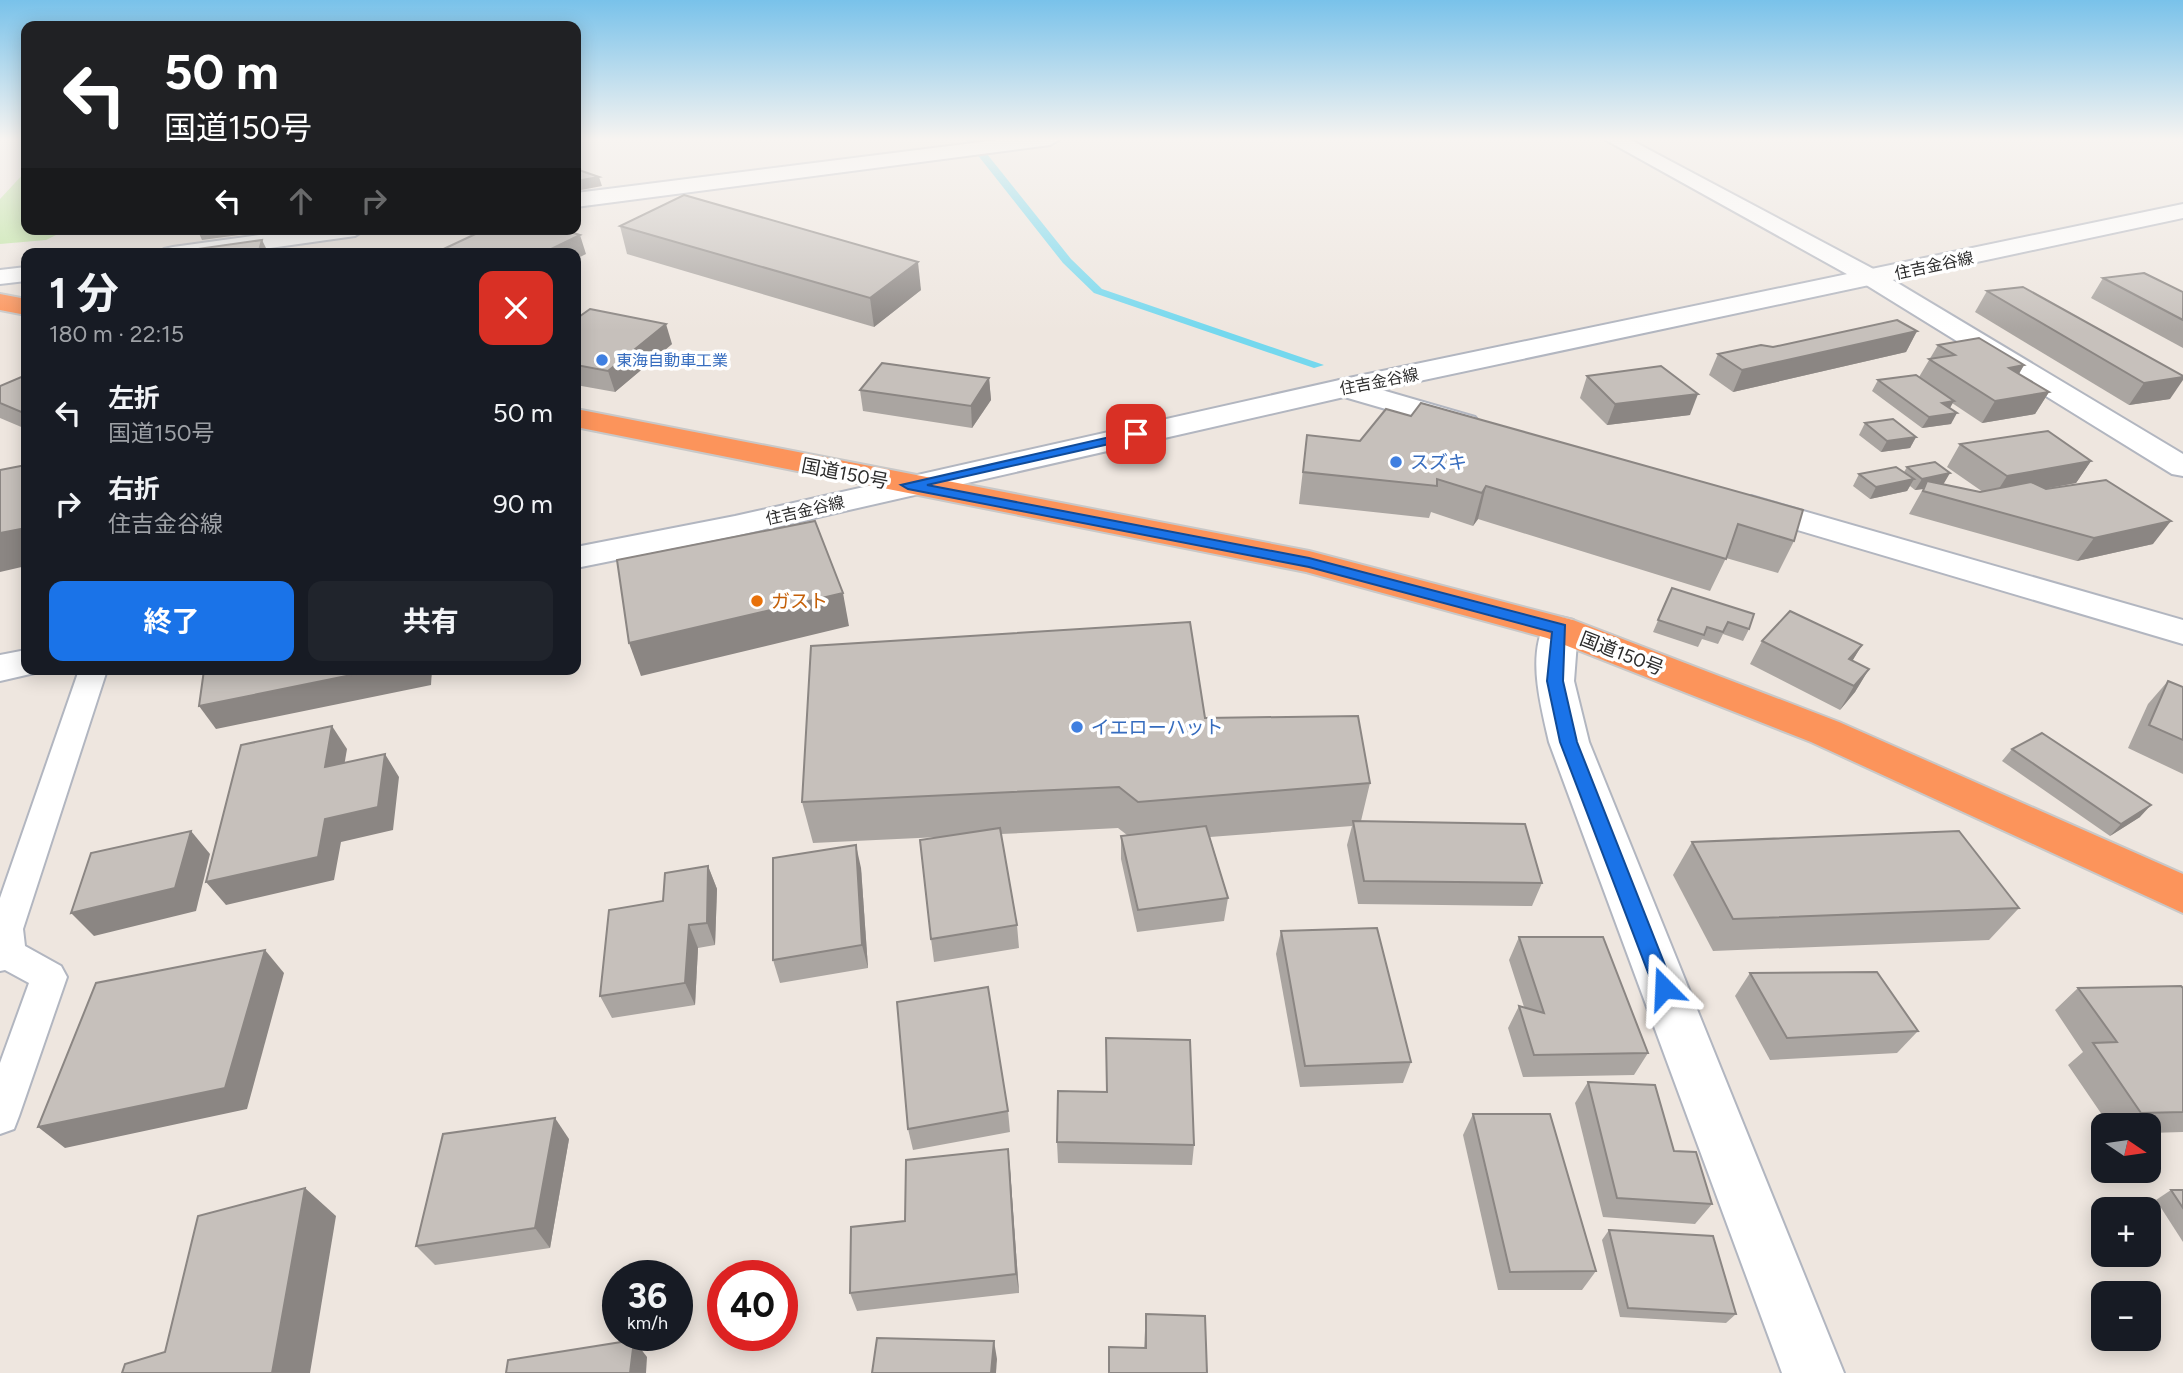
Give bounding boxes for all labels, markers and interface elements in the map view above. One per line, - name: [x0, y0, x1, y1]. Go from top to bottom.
- text: 50 m: [164, 42, 279, 101]
- icon: left: [49, 49, 140, 140]
- text: 国道150号: [164, 109, 312, 147]
- icon: left: [209, 182, 247, 220]
- icon: ahead: [282, 182, 320, 220]
- icon: right: [355, 182, 393, 220]
- street label: 住吉金谷線: [1893, 248, 1975, 283]
- text: 1 分: [49, 268, 119, 319]
- button: close: [479, 271, 553, 345]
- text: 180 m · 22:15: [49, 320, 184, 348]
- place label: 東海自動車工業: [616, 351, 728, 370]
- marker: 東海自動車工業: [594, 352, 610, 368]
- street label: 住吉金谷線: [1338, 365, 1420, 398]
- text: 左折: [108, 382, 160, 414]
- icon: left: [49, 394, 87, 432]
- text: 50 m: [493, 397, 553, 429]
- pin: [1106, 404, 1166, 464]
- icon: arrive: [1117, 415, 1155, 453]
- text: 国道150号: [108, 419, 214, 447]
- place label: スズキ: [1410, 451, 1467, 474]
- street label: 国道150号: [800, 454, 890, 493]
- marker: スズキ: [1388, 454, 1404, 470]
- text: 右折: [108, 473, 160, 505]
- icon: right: [49, 485, 87, 523]
- text: 90 m: [493, 488, 553, 520]
- street label: 住吉金谷線: [764, 492, 846, 529]
- text: 住吉金谷線: [108, 510, 223, 538]
- button: 終了: [49, 581, 294, 661]
- button: 共有: [308, 581, 553, 661]
- place label: ガスト: [771, 590, 828, 613]
- marker: ガスト: [749, 593, 765, 609]
- street label: 国道150号: [1577, 627, 1667, 680]
- place label: イエローハット: [1091, 716, 1223, 739]
- marker: イエローハット: [1069, 719, 1085, 735]
- position arrow: [1627, 951, 1701, 1025]
- north arrow: [2091, 1113, 2161, 1183]
- map controls: [2091, 1113, 2161, 1351]
- button: +: [2091, 1197, 2161, 1267]
- speed limit sign: 40: [707, 1260, 798, 1351]
- text: 36: [628, 1275, 667, 1317]
- button: −: [2091, 1281, 2161, 1351]
- text: km/h: [627, 1312, 668, 1334]

